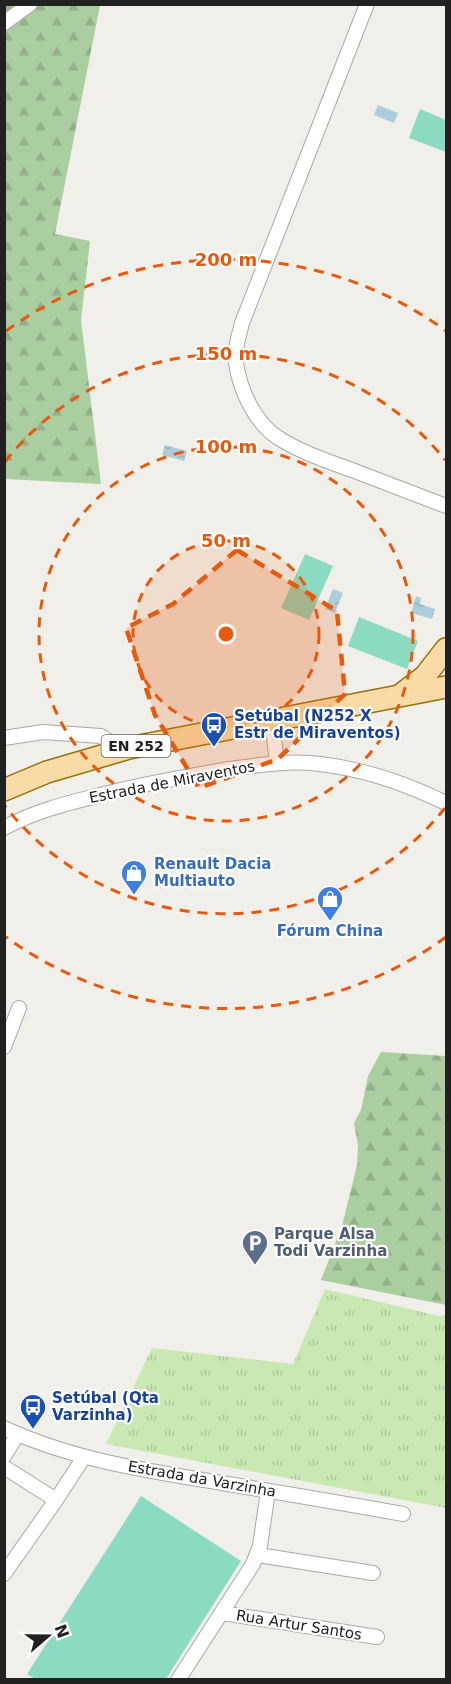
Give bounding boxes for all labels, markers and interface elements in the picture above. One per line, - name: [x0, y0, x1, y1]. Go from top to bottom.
- text: 200 m: [195, 249, 257, 270]
- text: 150 m: [195, 343, 257, 364]
- text: 100 m: [195, 436, 257, 457]
- text: 50 m: [201, 530, 251, 551]
- centre of rings: [216, 624, 236, 644]
- place label: Setúbal (N252 X Estr de Miraventos): [234, 707, 401, 742]
- bus stop icon: Setúbal (N252 X Estr de Miraventos): [199, 710, 229, 748]
- road number: EN 252: [102, 735, 170, 757]
- street label: Estrada de Miraventos: [88, 757, 257, 807]
- place label: Renault Dacia Multiauto: [154, 855, 271, 890]
- shop icon: Renault Dacia Multiauto: [119, 858, 149, 896]
- shop icon: Fórum China: [315, 884, 345, 922]
- place label: Fórum China: [277, 922, 383, 940]
- place label: Parque Alsa Todi Varzinha: [274, 1225, 387, 1260]
- parking icon: Parque Alsa Todi Varzinha: [240, 1228, 270, 1266]
- place label: Setúbal (Qta Varzinha): [52, 1389, 159, 1424]
- bus stop icon: Setúbal (Qta Varzinha): [18, 1392, 48, 1430]
- street label: Estrada da Varzinha: [126, 1457, 278, 1501]
- north arrow: [18, 1606, 78, 1666]
- street label: Rua Artur Santos: [235, 1606, 363, 1644]
- text: N: [50, 1621, 73, 1641]

